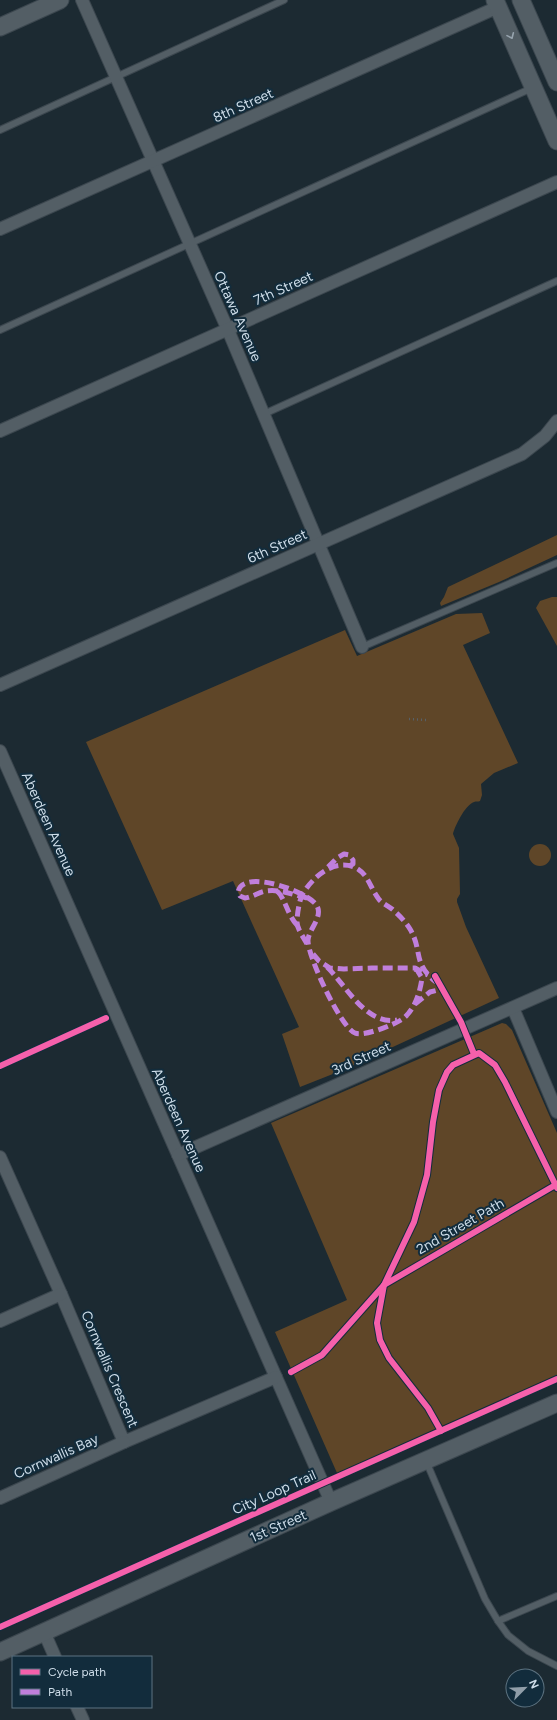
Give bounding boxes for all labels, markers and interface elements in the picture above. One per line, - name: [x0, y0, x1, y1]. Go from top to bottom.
- one-way arrow: [506, 31, 514, 39]
- street label: 8th Street: [210, 85, 276, 126]
- street label: Ottawa Avenue: [210, 268, 265, 364]
- street label: 7th Street: [251, 268, 316, 309]
- street label: 6th Street: [245, 526, 310, 567]
- street label: Aberdeen Avenue: [18, 770, 79, 879]
- street label: 3rd Street: [329, 1038, 394, 1079]
- street label: Aberdeen Avenue: [148, 1066, 209, 1175]
- street label: 2nd Street Path: [413, 1194, 507, 1258]
- street label: Cornwallis Crescent: [77, 1308, 142, 1430]
- street label: Cornwallis Bay: [11, 1430, 102, 1483]
- street label: City Loop Trail: [230, 1466, 319, 1519]
- street label: 1st Street: [247, 1506, 309, 1546]
- legend: [12, 1656, 152, 1708]
- text: Cycle path: [48, 1665, 106, 1679]
- north arrow: [505, 1668, 545, 1708]
- text: N: [526, 1678, 541, 1691]
- text: Path: [48, 1685, 72, 1699]

